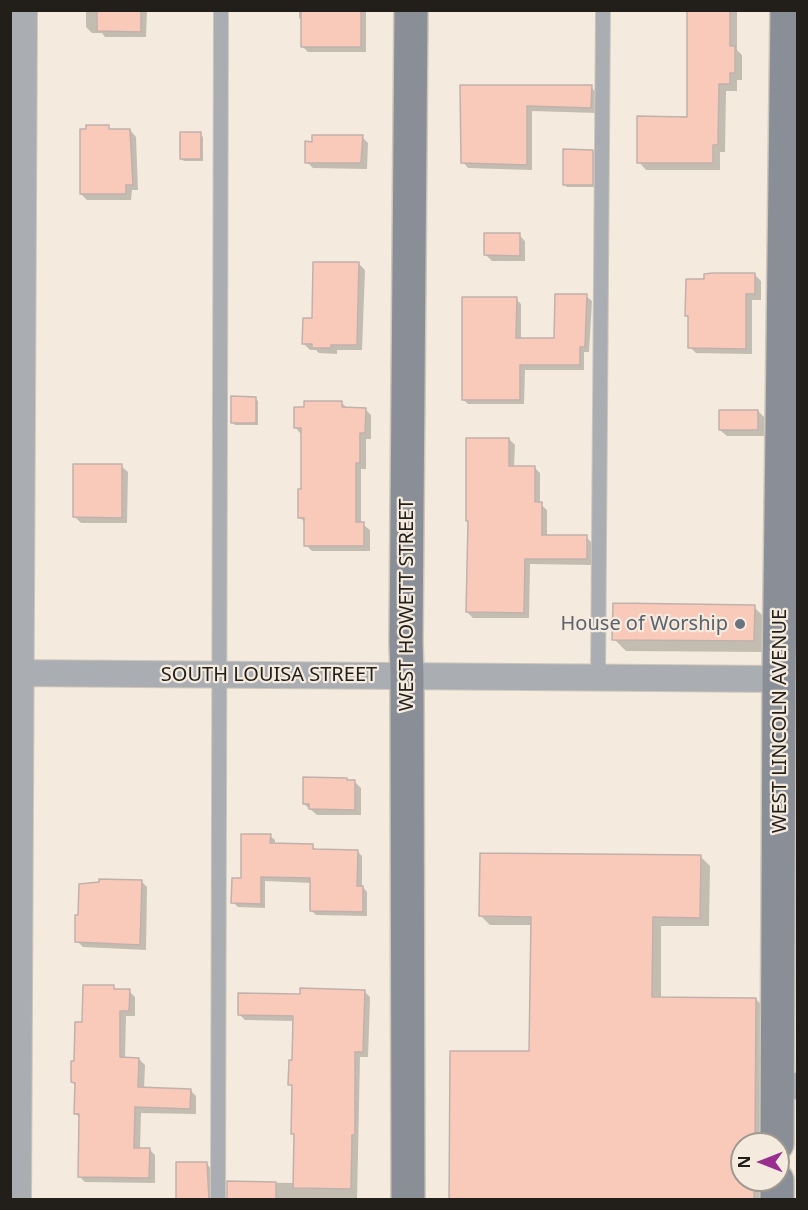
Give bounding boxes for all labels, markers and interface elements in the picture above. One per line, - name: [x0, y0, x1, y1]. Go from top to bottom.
- street label: WEST HOWETT STREET: [395, 499, 419, 711]
- street label: WEST LINCOLN AVENUE: [768, 609, 792, 833]
- place label: House of Worship: [561, 612, 728, 636]
- marker: House of Worship: [733, 617, 747, 631]
- street label: SOUTH LOUISA STREET: [161, 663, 377, 687]
- north arrow: [730, 1132, 790, 1192]
- text: N: [733, 1156, 755, 1169]

